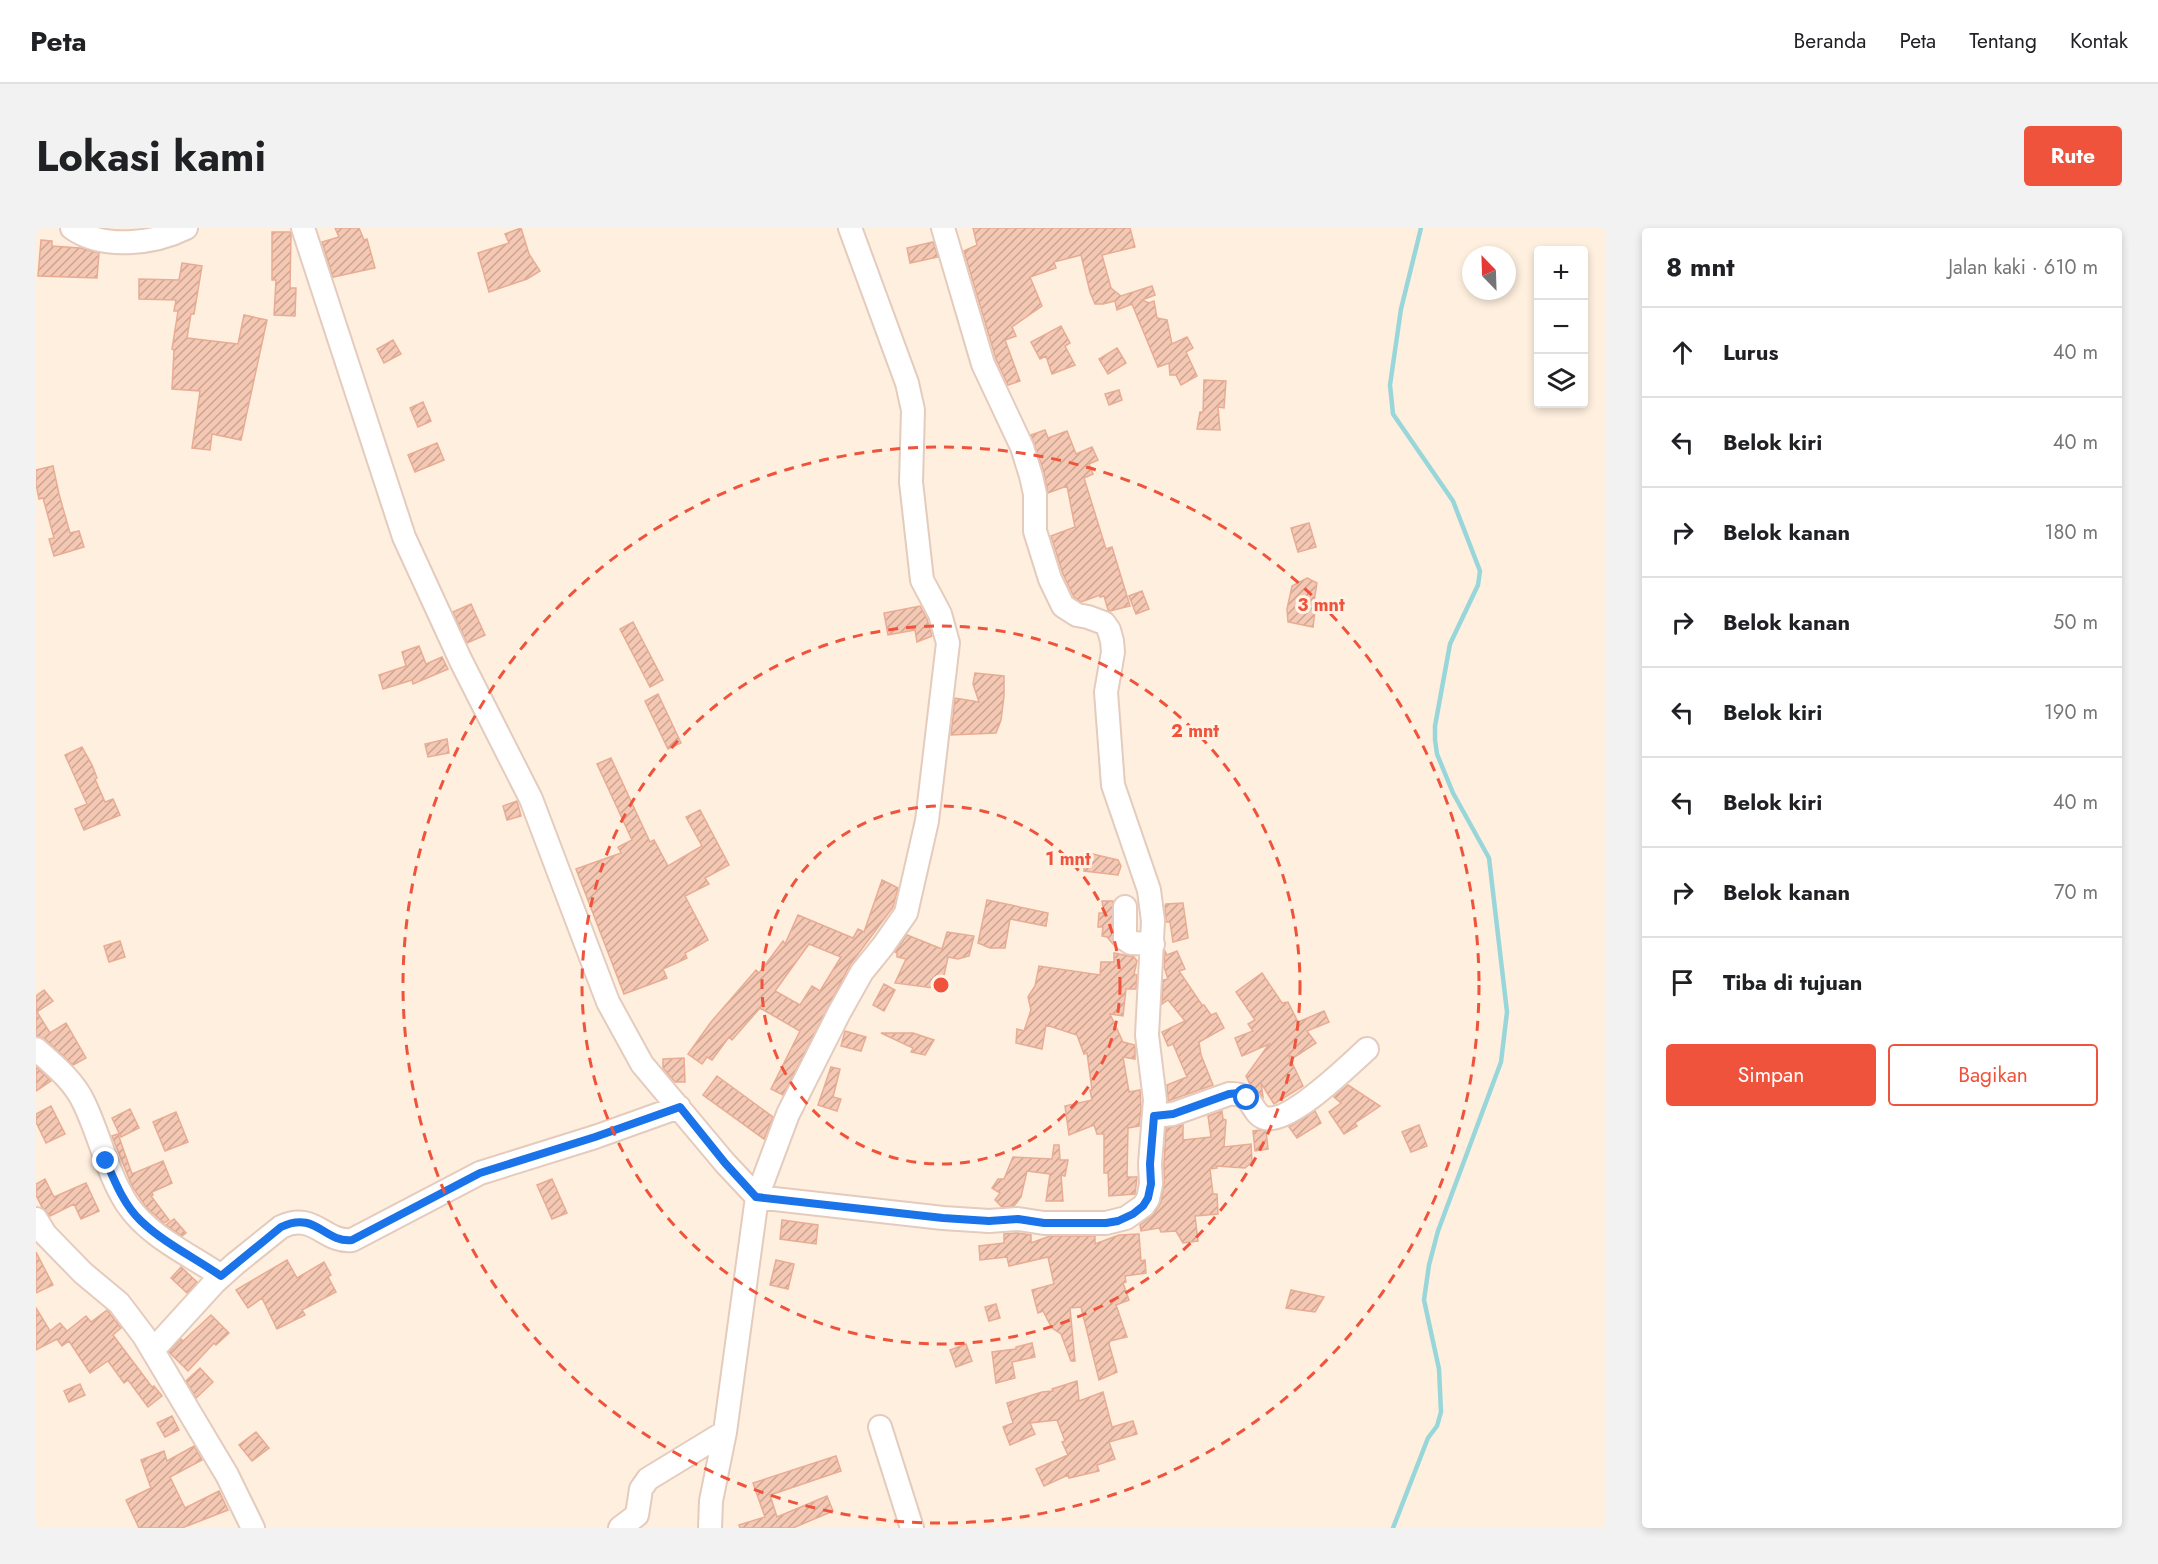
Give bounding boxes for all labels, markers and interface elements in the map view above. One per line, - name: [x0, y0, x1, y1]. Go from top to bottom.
- text: Peta: [30, 21, 87, 62]
- text: Beranda: [1793, 26, 1866, 56]
- text: Peta: [1899, 26, 1936, 56]
- text: Tentang: [1969, 26, 2037, 56]
- text: Kontak: [2070, 26, 2128, 56]
- text: Lokasi kami: [36, 126, 266, 187]
- button: Rute: [2024, 126, 2122, 186]
- north arrow: [1462, 246, 1516, 300]
- map controls: [1534, 246, 1588, 408]
- button: +: [1534, 246, 1588, 300]
- text: 8 mnt: [1666, 248, 1735, 286]
- text: Jalan kaki · 610 m: [1948, 253, 2098, 282]
- button: −: [1534, 300, 1588, 354]
- icon: ahead: [1666, 336, 1699, 369]
- text: Lurus: [1723, 336, 1779, 368]
- text: 40 m: [2053, 338, 2098, 367]
- button: layers: [1534, 354, 1588, 408]
- icon: left: [1666, 426, 1699, 459]
- text: Belok kiri: [1723, 426, 1822, 458]
- text: 40 m: [2053, 428, 2098, 457]
- icon: right: [1666, 516, 1699, 549]
- text: Belok kanan: [1723, 516, 1850, 548]
- text: 180 m: [2044, 518, 2098, 547]
- text: 3 mnt: [1297, 592, 1345, 618]
- icon: right: [1666, 606, 1699, 639]
- text: Belok kanan: [1723, 606, 1850, 638]
- text: 50 m: [2053, 608, 2098, 637]
- icon: left: [1666, 696, 1699, 729]
- text: Belok kiri: [1723, 696, 1822, 728]
- text: 190 m: [2044, 698, 2098, 727]
- text: 2 mnt: [1171, 718, 1219, 744]
- icon: left: [1666, 786, 1699, 819]
- text: Belok kiri: [1723, 786, 1822, 818]
- text: 40 m: [2053, 788, 2098, 817]
- text: 1 mnt: [1045, 846, 1091, 872]
- icon: right: [1666, 876, 1699, 909]
- text: Belok kanan: [1723, 876, 1850, 908]
- text: 70 m: [2054, 878, 2098, 907]
- icon: arrive: [1666, 966, 1699, 999]
- text: Tiba di tujuan: [1723, 966, 1862, 998]
- centre of rings: [931, 975, 951, 995]
- button: Simpan: [1666, 1044, 1876, 1106]
- button: Bagikan: [1888, 1044, 2098, 1106]
- route start: [1233, 1084, 1259, 1110]
- route end: [92, 1147, 118, 1173]

